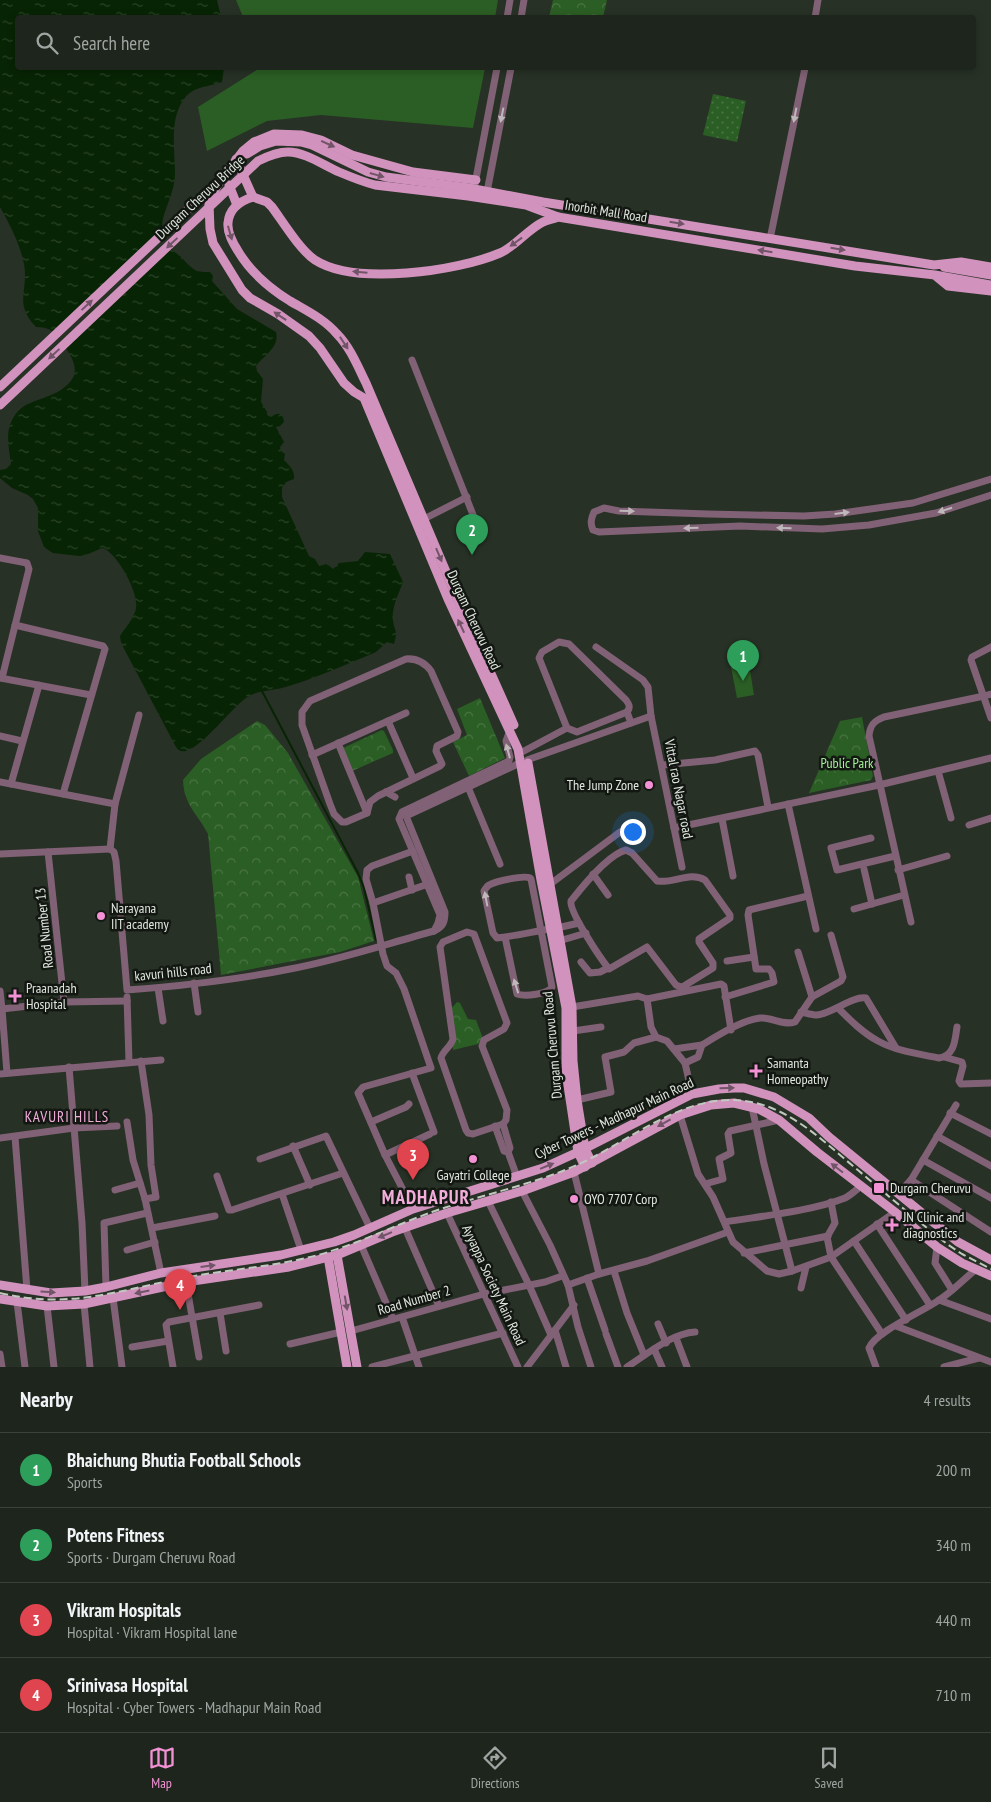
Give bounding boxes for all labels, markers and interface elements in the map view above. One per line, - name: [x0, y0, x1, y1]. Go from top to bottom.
- search box: [15, 15, 976, 70]
- icon: search: [33, 29, 61, 57]
- text: Search here: [73, 31, 150, 55]
- one-way arrow: [498, 108, 506, 123]
- one-way arrow: [791, 108, 799, 123]
- one-way arrow: [321, 140, 335, 148]
- street label: Durgam Cheruvu Bridge: [152, 151, 248, 243]
- one-way arrow: [370, 171, 385, 179]
- street label: Inorbit Mall Road: [564, 196, 648, 226]
- one-way arrow: [670, 219, 686, 227]
- one-way arrow: [227, 225, 235, 240]
- one-way arrow: [166, 237, 178, 249]
- one-way arrow: [509, 237, 523, 247]
- one-way arrow: [830, 246, 846, 254]
- one-way arrow: [757, 247, 773, 255]
- one-way arrow: [352, 267, 368, 275]
- one-way arrow: [80, 299, 92, 311]
- one-way arrow: [274, 311, 287, 321]
- one-way arrow: [339, 336, 349, 350]
- one-way arrow: [48, 348, 60, 360]
- one-way arrow: [937, 507, 952, 514]
- one-way arrow: [619, 508, 635, 516]
- one-way arrow: [834, 509, 850, 517]
- pin: 2: [456, 514, 488, 555]
- one-way arrow: [775, 523, 791, 531]
- one-way arrow: [683, 524, 699, 532]
- one-way arrow: [435, 548, 443, 562]
- street label: Durgam Cheruvu Road: [443, 567, 505, 673]
- one-way arrow: [456, 619, 464, 633]
- pin: 1: [727, 640, 759, 681]
- street label: Vittal rao Nagar road: [660, 737, 697, 840]
- one-way arrow: [504, 743, 512, 759]
- park label: Public Park: [821, 754, 874, 772]
- place label: The Jump Zone: [567, 776, 639, 794]
- marker: The Jump Zone: [643, 779, 655, 791]
- your location: [620, 819, 646, 845]
- street label: Road Number 13: [31, 887, 57, 969]
- one-way arrow: [482, 891, 490, 907]
- place label: Narayana IIT academy: [111, 899, 169, 933]
- marker: Narayana IIT academy: [95, 910, 107, 922]
- street label: kavuri hills road: [134, 959, 212, 985]
- one-way arrow: [511, 978, 519, 993]
- place label: Praanadah Hospital: [26, 979, 77, 1013]
- marker: Praanadah Hospital: [8, 989, 22, 1003]
- street label: Durgam Cheruvu Road: [538, 991, 566, 1099]
- place label: Samanta Homeopathy: [767, 1054, 829, 1088]
- marker: Samanta Homeopathy: [749, 1064, 763, 1078]
- street label: Cyber Towers - Madhapur Main Road: [532, 1073, 696, 1163]
- one-way arrow: [719, 1084, 735, 1092]
- district label: KAVURI HILLS: [25, 1107, 109, 1126]
- one-way arrow: [658, 1119, 671, 1128]
- pin: 3: [397, 1139, 429, 1180]
- marker: Gayatri College: [467, 1153, 479, 1165]
- one-way arrow: [540, 1162, 555, 1170]
- one-way arrow: [830, 1163, 844, 1173]
- place label: Gayatri College: [436, 1166, 510, 1184]
- place label: Durgam Cheruvu: [890, 1179, 971, 1197]
- marker: Durgam Cheruvu: [872, 1181, 886, 1195]
- district label: MADHAPUR: [382, 1185, 470, 1209]
- place label: OYO 7707 Corp: [584, 1190, 657, 1208]
- marker: OYO 7707 Corp: [568, 1193, 580, 1205]
- place label: JN Clinic and diagnostics: [902, 1208, 964, 1242]
- marker: JN Clinic and diagnostics: [885, 1218, 899, 1232]
- street label: Ayyappa Society Main Road: [458, 1222, 530, 1348]
- one-way arrow: [378, 1232, 392, 1240]
- one-way arrow: [200, 1262, 216, 1270]
- pin: 4: [164, 1269, 196, 1310]
- street label: Road Number 2: [376, 1281, 452, 1319]
- one-way arrow: [135, 1288, 150, 1296]
- one-way arrow: [40, 1289, 56, 1297]
- one-way arrow: [342, 1296, 350, 1312]
- text: Nearby: [20, 1386, 73, 1413]
- text: 4 results: [924, 1390, 971, 1410]
- text: Bhaichung Bhutia Football Schools: [67, 1448, 301, 1472]
- text: 1: [32, 1460, 40, 1480]
- text: 200 m: [936, 1460, 971, 1480]
- text: Sports: [67, 1472, 102, 1492]
- text: Potens Fitness: [67, 1523, 164, 1547]
- text: 2: [32, 1535, 40, 1555]
- text: 340 m: [936, 1535, 971, 1555]
- text: Sports · Durgam Cheruvu Road: [67, 1547, 235, 1567]
- text: Vikram Hospitals: [67, 1598, 181, 1622]
- text: 3: [32, 1610, 40, 1630]
- text: 440 m: [936, 1610, 971, 1630]
- text: Hospital · Vikram Hospital lane: [67, 1622, 237, 1642]
- text: Srinivasa Hospital: [67, 1673, 188, 1697]
- text: 4: [32, 1685, 40, 1705]
- text: 710 m: [936, 1685, 971, 1705]
- text: Hospital · Cyber Towers - Madhapur Main Road: [67, 1697, 321, 1717]
- tab: Map: [148, 1744, 176, 1792]
- tab: Directions: [471, 1744, 519, 1792]
- tab: Saved: [815, 1744, 843, 1792]

